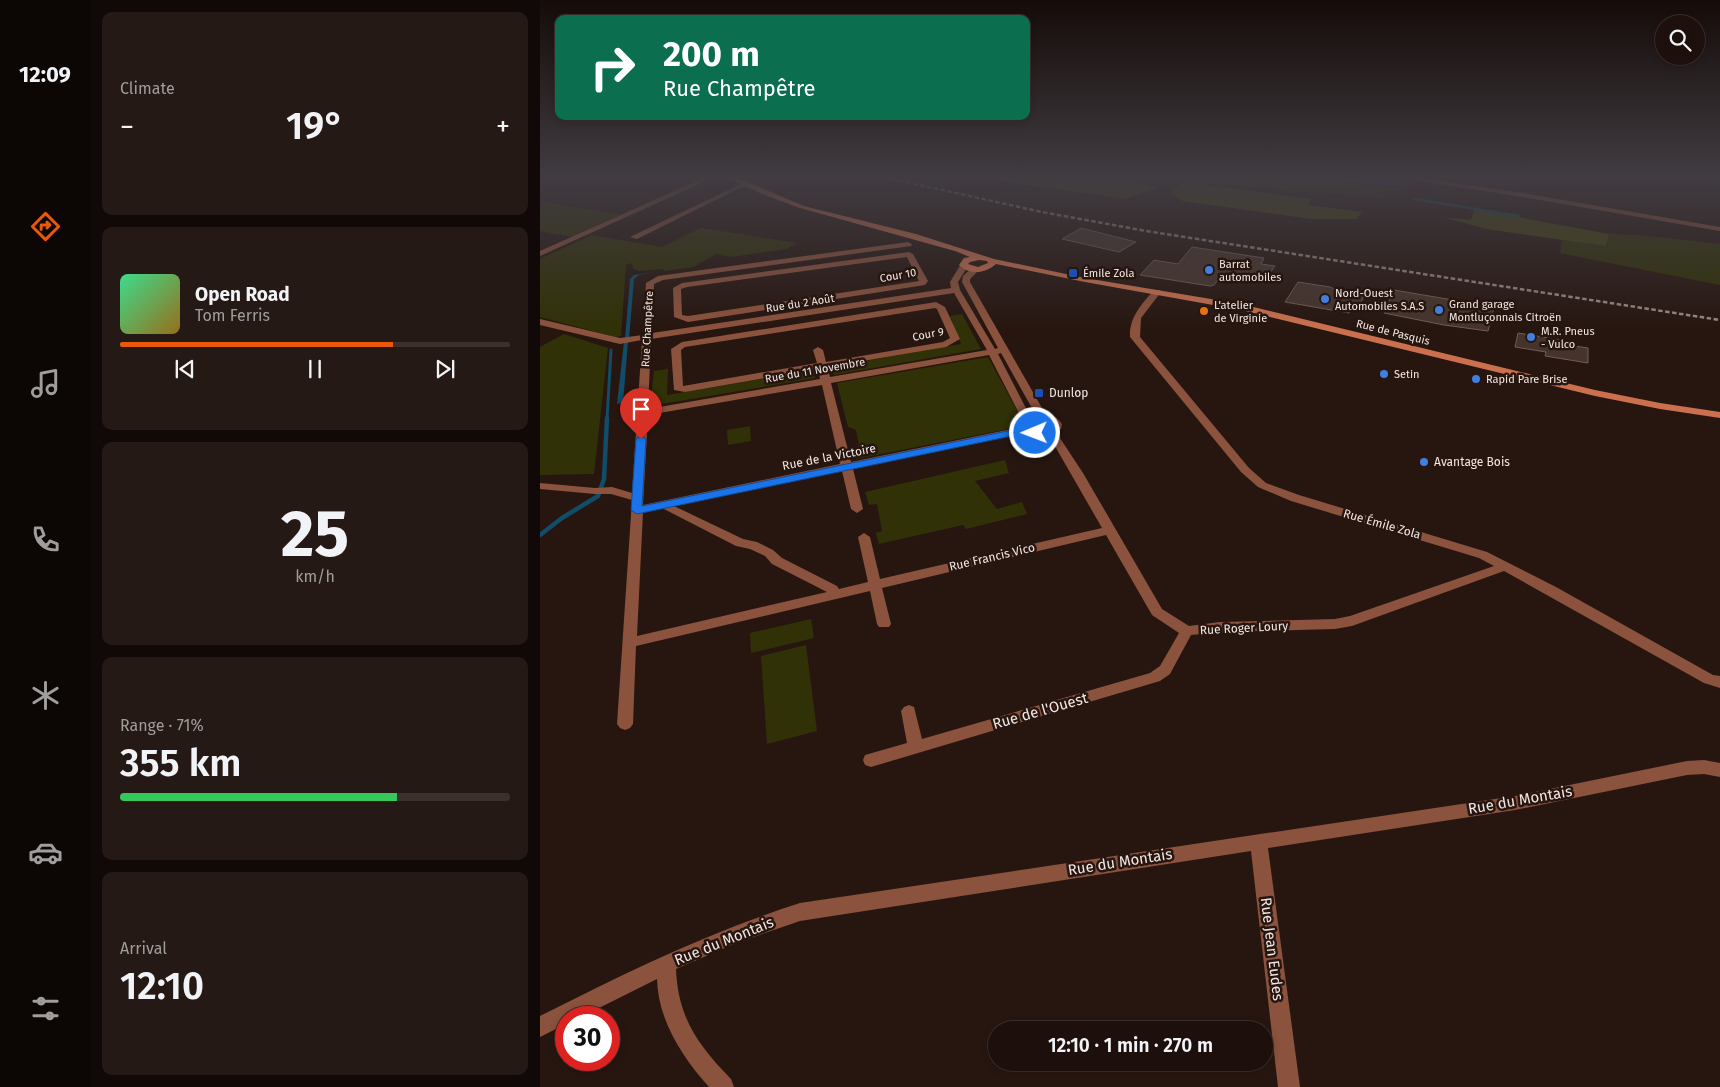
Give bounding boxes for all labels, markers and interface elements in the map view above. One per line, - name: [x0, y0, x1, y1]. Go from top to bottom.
- map controls: [1655, 15, 1705, 65]
- button: search: [1655, 15, 1705, 65]
- text: 200 m: [663, 33, 760, 75]
- icon: right: [580, 35, 645, 100]
- text: 12:09: [19, 61, 71, 88]
- text: Rue Champêtre: [663, 75, 816, 102]
- text: Climate: [120, 79, 175, 98]
- text: 19°: [286, 103, 344, 149]
- text: −: [120, 110, 134, 143]
- text: +: [496, 110, 510, 143]
- icon: directions: [28, 209, 63, 244]
- place label: Barrat automobiles: [1219, 258, 1281, 284]
- marker: Barrat automobiles: [1203, 264, 1215, 276]
- street label: Cour 10: [879, 266, 917, 285]
- place label: Émile Zola: [1083, 266, 1134, 280]
- marker: Émile Zola: [1067, 267, 1079, 279]
- text: Open Road: [195, 283, 290, 306]
- place label: Nord-Ouest Automobiles S.A.S: [1335, 287, 1424, 313]
- street label: Rue Champêtre: [639, 291, 656, 367]
- street label: Rue du 2 Août: [765, 292, 835, 315]
- marker: Nord-Ouest Automobiles S.A.S: [1319, 293, 1331, 305]
- place label: Grand garage Montluçonnais Citroën: [1449, 298, 1561, 324]
- place label: L'atelier de Virginie: [1214, 299, 1267, 325]
- marker: Grand garage Montluçonnais Citroën: [1433, 304, 1445, 316]
- marker: L'atelier de Virginie: [1198, 305, 1210, 317]
- text: Tom Ferris: [195, 306, 270, 325]
- street label: Rue de Pasquis: [1355, 317, 1431, 348]
- street label: Cour 9: [911, 325, 945, 344]
- place label: M.R. Pneus - Vulco: [1541, 325, 1595, 351]
- marker: M.R. Pneus - Vulco: [1525, 331, 1537, 343]
- icon: previous: [171, 355, 199, 383]
- icon: pause: [301, 355, 329, 383]
- icon: next: [431, 355, 459, 383]
- street label: Rue du 11 Novembre: [764, 355, 866, 386]
- icon: music: [28, 366, 63, 401]
- marker: Setin: [1378, 368, 1390, 380]
- place label: Setin: [1394, 368, 1420, 381]
- marker: Rapid Pare Brise: [1470, 373, 1482, 385]
- place label: Rapid Pare Brise: [1486, 373, 1567, 386]
- place label: Dunlop: [1049, 386, 1088, 400]
- marker: Dunlop: [1033, 387, 1045, 399]
- pin: [620, 388, 662, 439]
- icon: arrive: [627, 395, 655, 423]
- position arrow: [1008, 406, 1060, 458]
- street label: Rue de la Victoire: [781, 441, 877, 473]
- place label: Avantage Bois: [1434, 455, 1510, 469]
- marker: Avantage Bois: [1418, 456, 1430, 468]
- text: 25: [281, 495, 349, 573]
- street label: Rue Émile Zola: [1342, 505, 1423, 542]
- icon: phone: [28, 522, 63, 557]
- street label: Rue Francis Vico: [948, 540, 1036, 574]
- text: km/h: [295, 567, 335, 586]
- street label: Rue Roger Loury: [1199, 619, 1289, 637]
- icon: climate: [28, 678, 63, 713]
- street label: Rue de l'Ouest: [990, 689, 1090, 733]
- text: Range · 71%: [120, 716, 204, 735]
- text: 355 km: [120, 740, 242, 786]
- street label: Rue du Montais: [1466, 782, 1574, 818]
- icon: car: [28, 835, 63, 870]
- street label: Rue du Montais: [1066, 845, 1174, 879]
- street label: Rue Jean Eudes: [1257, 896, 1287, 1002]
- street label: Rue du Montais: [672, 913, 776, 969]
- text: Arrival: [120, 939, 167, 958]
- text: 12:10: [120, 963, 204, 1009]
- icon: filters: [28, 991, 63, 1026]
- speed limit sign: 30: [555, 1006, 620, 1071]
- text: 12:10 · 1 min · 270 m: [1048, 1034, 1213, 1057]

